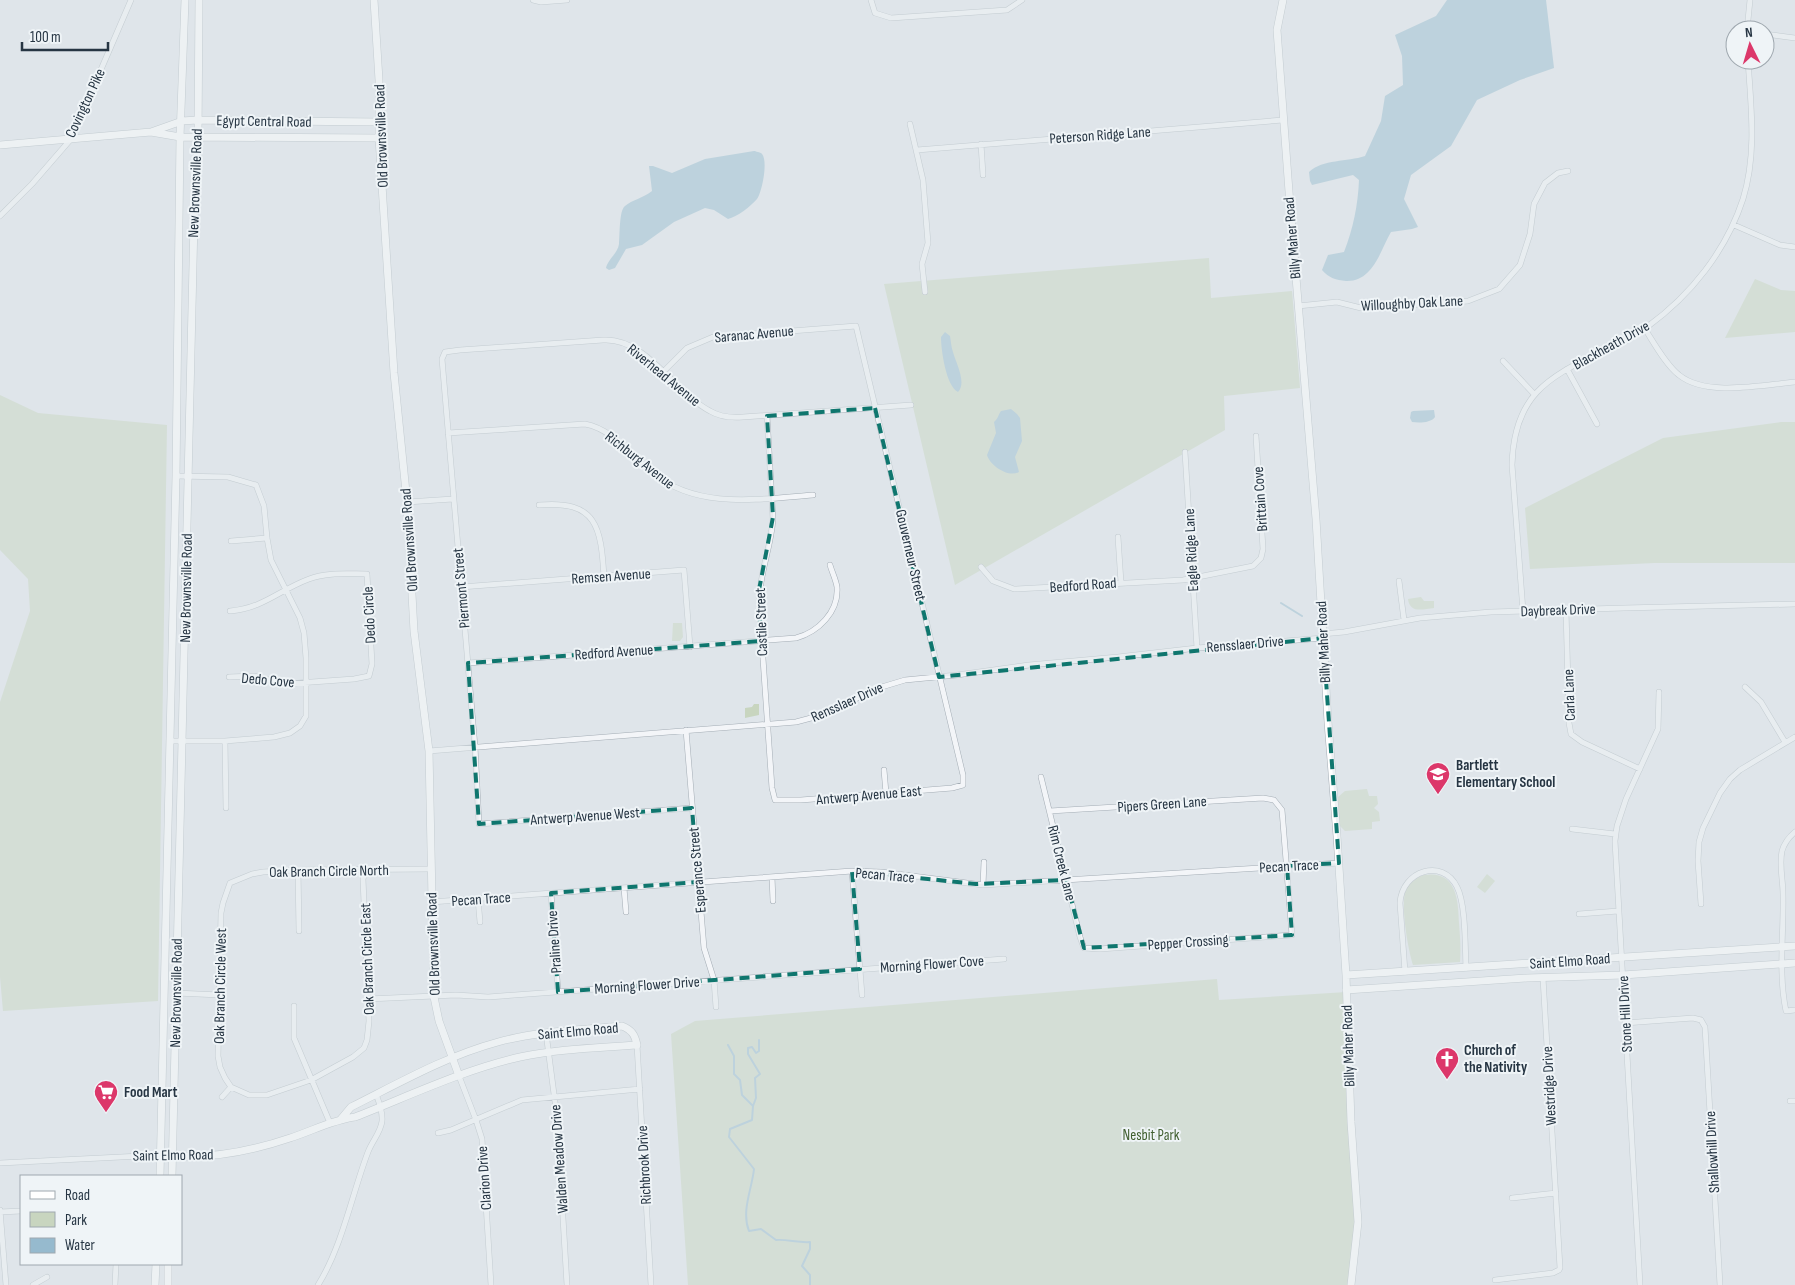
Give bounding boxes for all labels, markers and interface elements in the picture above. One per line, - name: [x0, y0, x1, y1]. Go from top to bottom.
- scale bar: [22, 20, 109, 52]
- north arrow: [1725, 20, 1775, 70]
- text: N: [1744, 24, 1753, 41]
- text: 100 m: [30, 28, 61, 47]
- street label: Covington Pike: [61, 66, 110, 141]
- street label: Old Brownsville Road: [370, 84, 393, 188]
- street label: Egypt Central Road: [216, 111, 312, 132]
- street label: Peterson Ridge Lane: [1049, 122, 1151, 149]
- street label: New Brownsville Road: [184, 128, 207, 238]
- street label: Billy Maher Road: [1279, 196, 1306, 280]
- street label: Willoughby Oak Lane: [1360, 291, 1464, 316]
- street label: Blackheath Drive: [1570, 317, 1653, 374]
- street label: Saranac Avenue: [714, 322, 794, 347]
- street label: Riverhead Avenue: [623, 340, 704, 411]
- street label: Richburg Avenue: [601, 427, 678, 494]
- street label: Brittain Cove: [1249, 466, 1272, 532]
- street label: Old Brownsville Road: [396, 488, 423, 592]
- street label: Gouverneur Street: [891, 508, 930, 603]
- street label: Eagle Ridge Lane: [1180, 508, 1203, 592]
- street label: New Brownsville Road: [176, 533, 197, 643]
- street label: Piermont Street: [448, 547, 474, 629]
- street label: Remsen Avenue: [571, 564, 651, 589]
- street label: Bedford Road: [1049, 574, 1117, 597]
- street label: Dedo Circle: [359, 586, 380, 644]
- street label: Castile Street: [751, 587, 772, 656]
- street label: Daybreak Drive: [1520, 600, 1596, 621]
- street label: Billy Maher Road: [1312, 601, 1335, 683]
- street label: Rensslaer Drive: [1206, 632, 1284, 657]
- street label: Redford Avenue: [574, 640, 654, 665]
- street label: Dedo Cove: [241, 669, 295, 692]
- street label: Carla Lane: [1559, 669, 1580, 721]
- street label: Rensslaer Drive: [808, 678, 886, 727]
- place label: Bartlett Elementary School: [1456, 756, 1555, 792]
- school or university icon: Bartlett Elementary School: [1425, 761, 1451, 795]
- street label: Antwerp Avenue East: [814, 781, 923, 810]
- street label: Pipers Green Lane: [1117, 792, 1207, 817]
- street label: Antwerp Avenue West: [529, 803, 641, 830]
- street label: Rim Creek Lane: [1043, 823, 1080, 903]
- street label: Esperance Street: [684, 826, 711, 914]
- street label: Pecan Trace: [1259, 855, 1319, 878]
- street label: Oak Branch Circle North: [269, 861, 389, 882]
- street label: Pecan Trace: [854, 863, 915, 888]
- street label: Pecan Trace: [451, 888, 511, 911]
- street label: Old Brownsville Road: [422, 892, 445, 996]
- street label: Oak Branch Circle East: [356, 902, 379, 1015]
- street label: Praline Drive: [543, 910, 566, 974]
- street label: Oak Branch Circle West: [210, 928, 231, 1044]
- street label: Pepper Crossing: [1147, 930, 1229, 955]
- street label: New Brownsville Road: [166, 938, 187, 1048]
- street label: Saint Elmo Road: [1529, 949, 1611, 974]
- street label: Morning Flower Cove: [879, 951, 985, 978]
- street label: Morning Flower Drive: [594, 972, 700, 999]
- street label: Stone Hill Drive: [1614, 975, 1637, 1053]
- street label: Billy Maher Road: [1338, 1005, 1359, 1087]
- street label: Saint Elmo Road: [537, 1019, 619, 1044]
- place label: Church of the Nativity: [1464, 1041, 1528, 1077]
- church icon: Church of the Nativity: [1434, 1046, 1460, 1080]
- street label: Westridge Drive: [1538, 1046, 1561, 1126]
- supermarket icon: Food Mart: [93, 1079, 119, 1113]
- place label: Food Mart: [124, 1083, 177, 1102]
- street label: Walden Meadow Drive: [546, 1104, 573, 1214]
- street label: Shallowhill Drive: [1701, 1110, 1724, 1193]
- street label: Richbrook Drive: [633, 1125, 656, 1205]
- park label: Nesbit Park: [1123, 1126, 1180, 1145]
- street label: Saint Elmo Road: [133, 1145, 214, 1166]
- street label: Clarion Drive: [473, 1145, 496, 1211]
- legend: [20, 1175, 182, 1265]
- text: Road: [65, 1186, 90, 1205]
- text: Park: [65, 1211, 87, 1230]
- text: Water: [65, 1236, 96, 1255]

